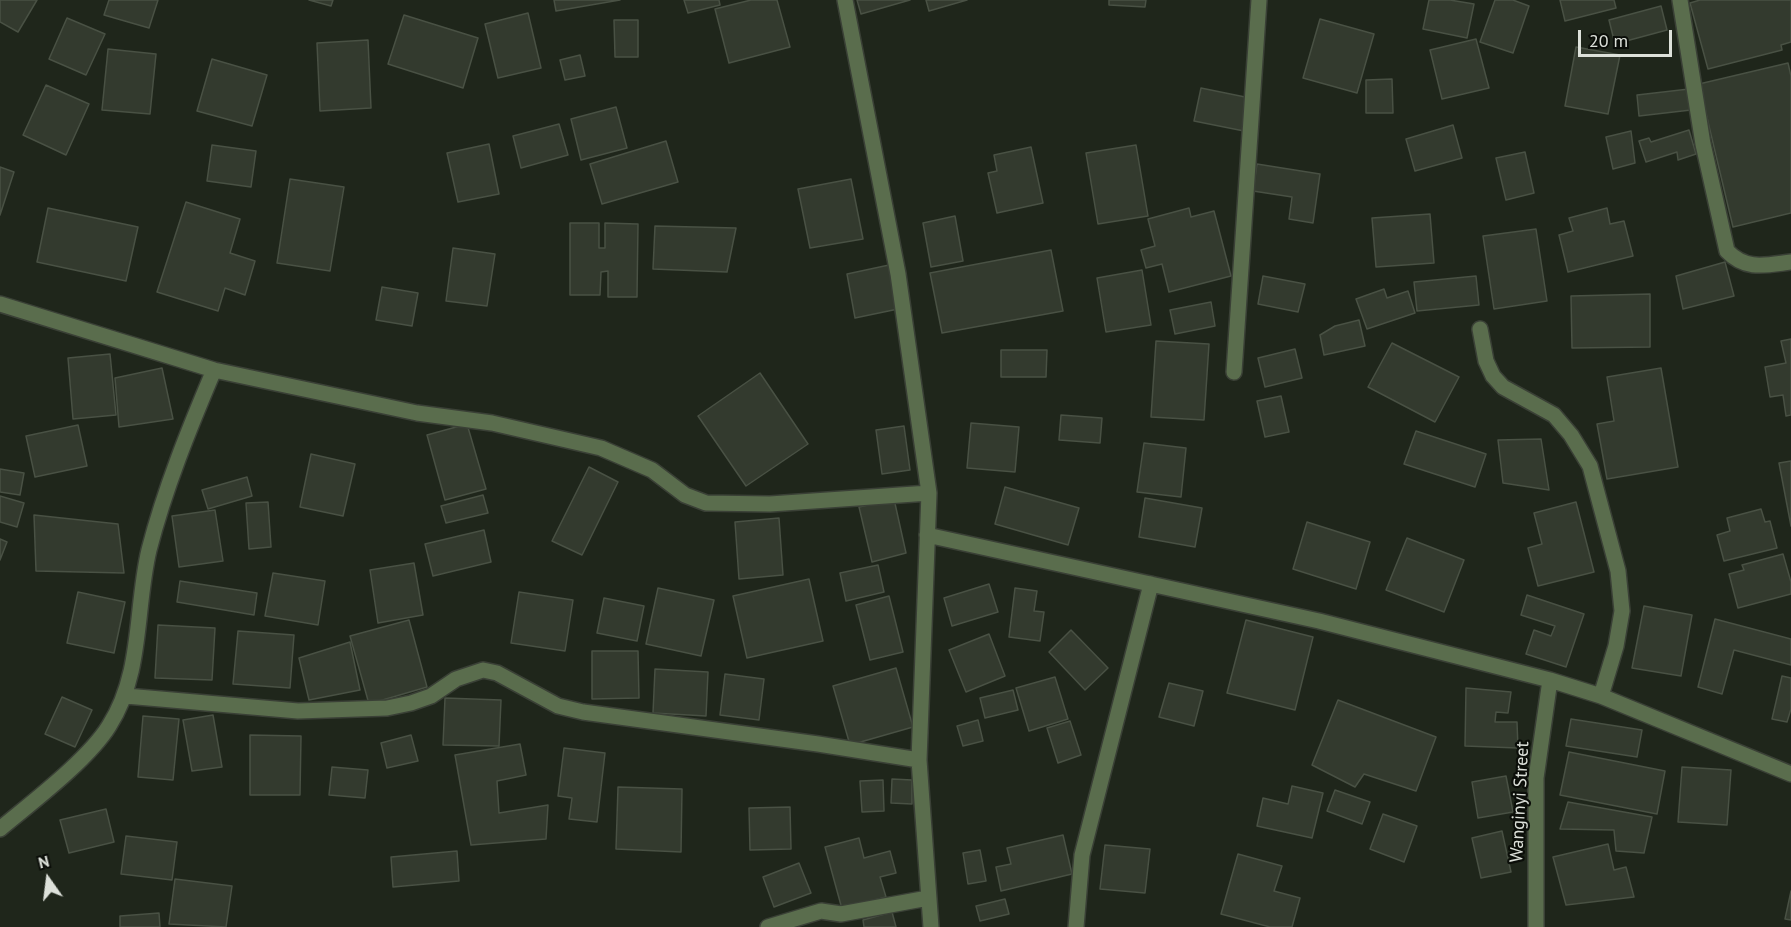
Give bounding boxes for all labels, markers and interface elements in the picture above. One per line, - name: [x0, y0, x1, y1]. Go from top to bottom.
- scale bar: [1581, 18, 1676, 56]
- text: 20 m: [1589, 29, 1628, 52]
- street label: Wanginyi Street: [1506, 741, 1534, 863]
- north arrow: [18, 849, 78, 909]
- text: N: [36, 851, 51, 873]

